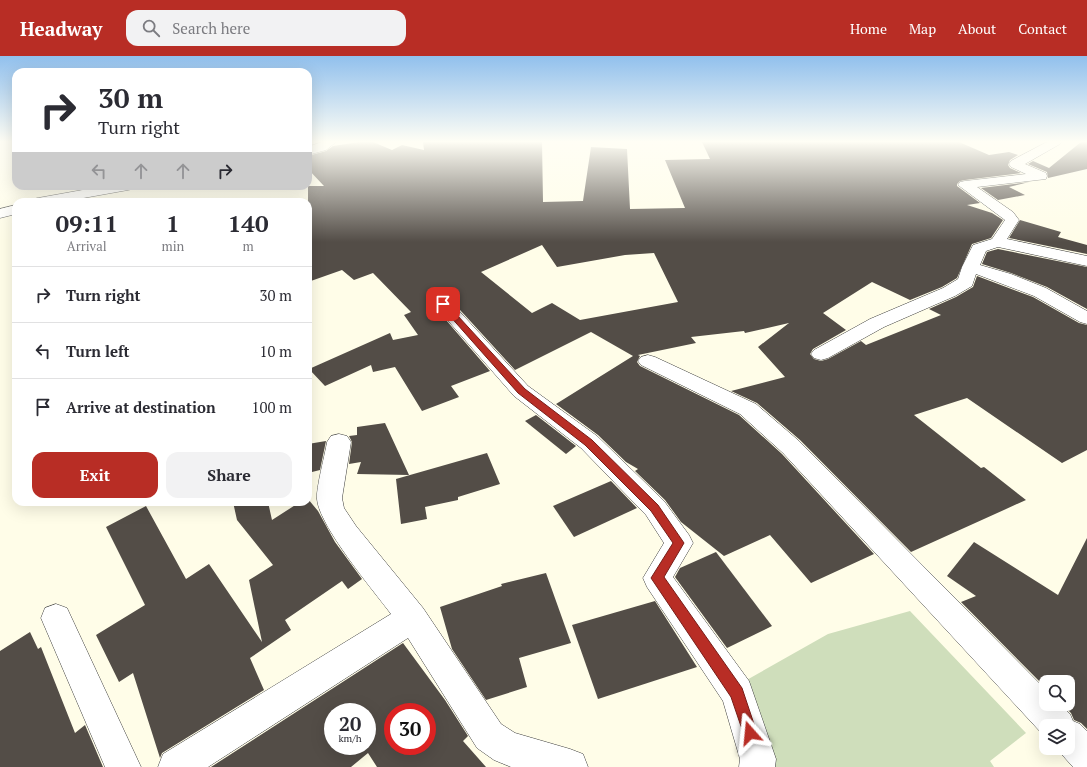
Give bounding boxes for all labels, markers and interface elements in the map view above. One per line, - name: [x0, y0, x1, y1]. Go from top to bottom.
- search box: [126, 10, 406, 46]
- text: Headway: [20, 16, 102, 41]
- icon: search: [140, 17, 162, 39]
- text: Search here: [172, 18, 250, 38]
- text: Home: [850, 19, 887, 38]
- text: Map: [909, 19, 936, 38]
- text: About: [958, 19, 996, 38]
- text: Contact: [1018, 19, 1067, 38]
- text: 30 m: [98, 79, 163, 116]
- icon: right: [32, 84, 84, 136]
- text: Turn right: [98, 115, 180, 139]
- icon: left: [88, 160, 110, 182]
- icon: ahead: [130, 160, 152, 182]
- icon: ahead: [172, 160, 194, 182]
- icon: right: [214, 160, 236, 182]
- text: 09:11: [55, 207, 118, 239]
- text: 1: [166, 207, 180, 239]
- text: 140: [228, 207, 268, 239]
- text: Arrival: [67, 237, 107, 255]
- text: min: [161, 237, 184, 255]
- text: m: [243, 237, 254, 255]
- icon: right: [32, 284, 54, 306]
- text: Turn right: [66, 285, 141, 305]
- text: 30 m: [259, 285, 292, 305]
- pin: [426, 287, 460, 321]
- icon: arrive: [432, 293, 454, 315]
- icon: left: [32, 340, 54, 362]
- text: Turn left: [66, 341, 130, 361]
- text: 10 m: [259, 341, 292, 361]
- icon: arrive: [32, 396, 54, 418]
- text: Arrive at destination: [66, 397, 216, 417]
- text: 100 m: [251, 397, 292, 417]
- button: Exit: [32, 452, 158, 498]
- button: Share: [166, 452, 292, 498]
- map controls: [1039, 675, 1075, 755]
- button: search: [1039, 675, 1075, 711]
- speed limit sign: 30: [384, 703, 436, 755]
- text: 20: [339, 710, 361, 737]
- position arrow: [729, 712, 771, 754]
- button: layers: [1039, 719, 1075, 755]
- text: km/h: [338, 732, 362, 745]

